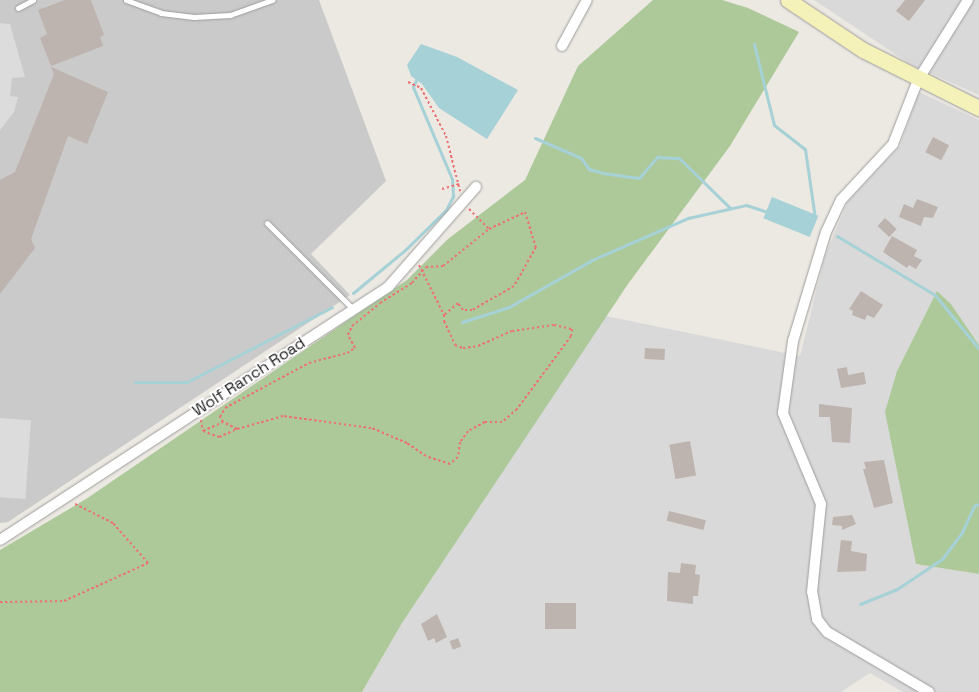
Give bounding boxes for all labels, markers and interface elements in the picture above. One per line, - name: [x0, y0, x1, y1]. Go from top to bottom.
- street label: Wolf Ranch Road: [189, 333, 309, 421]

